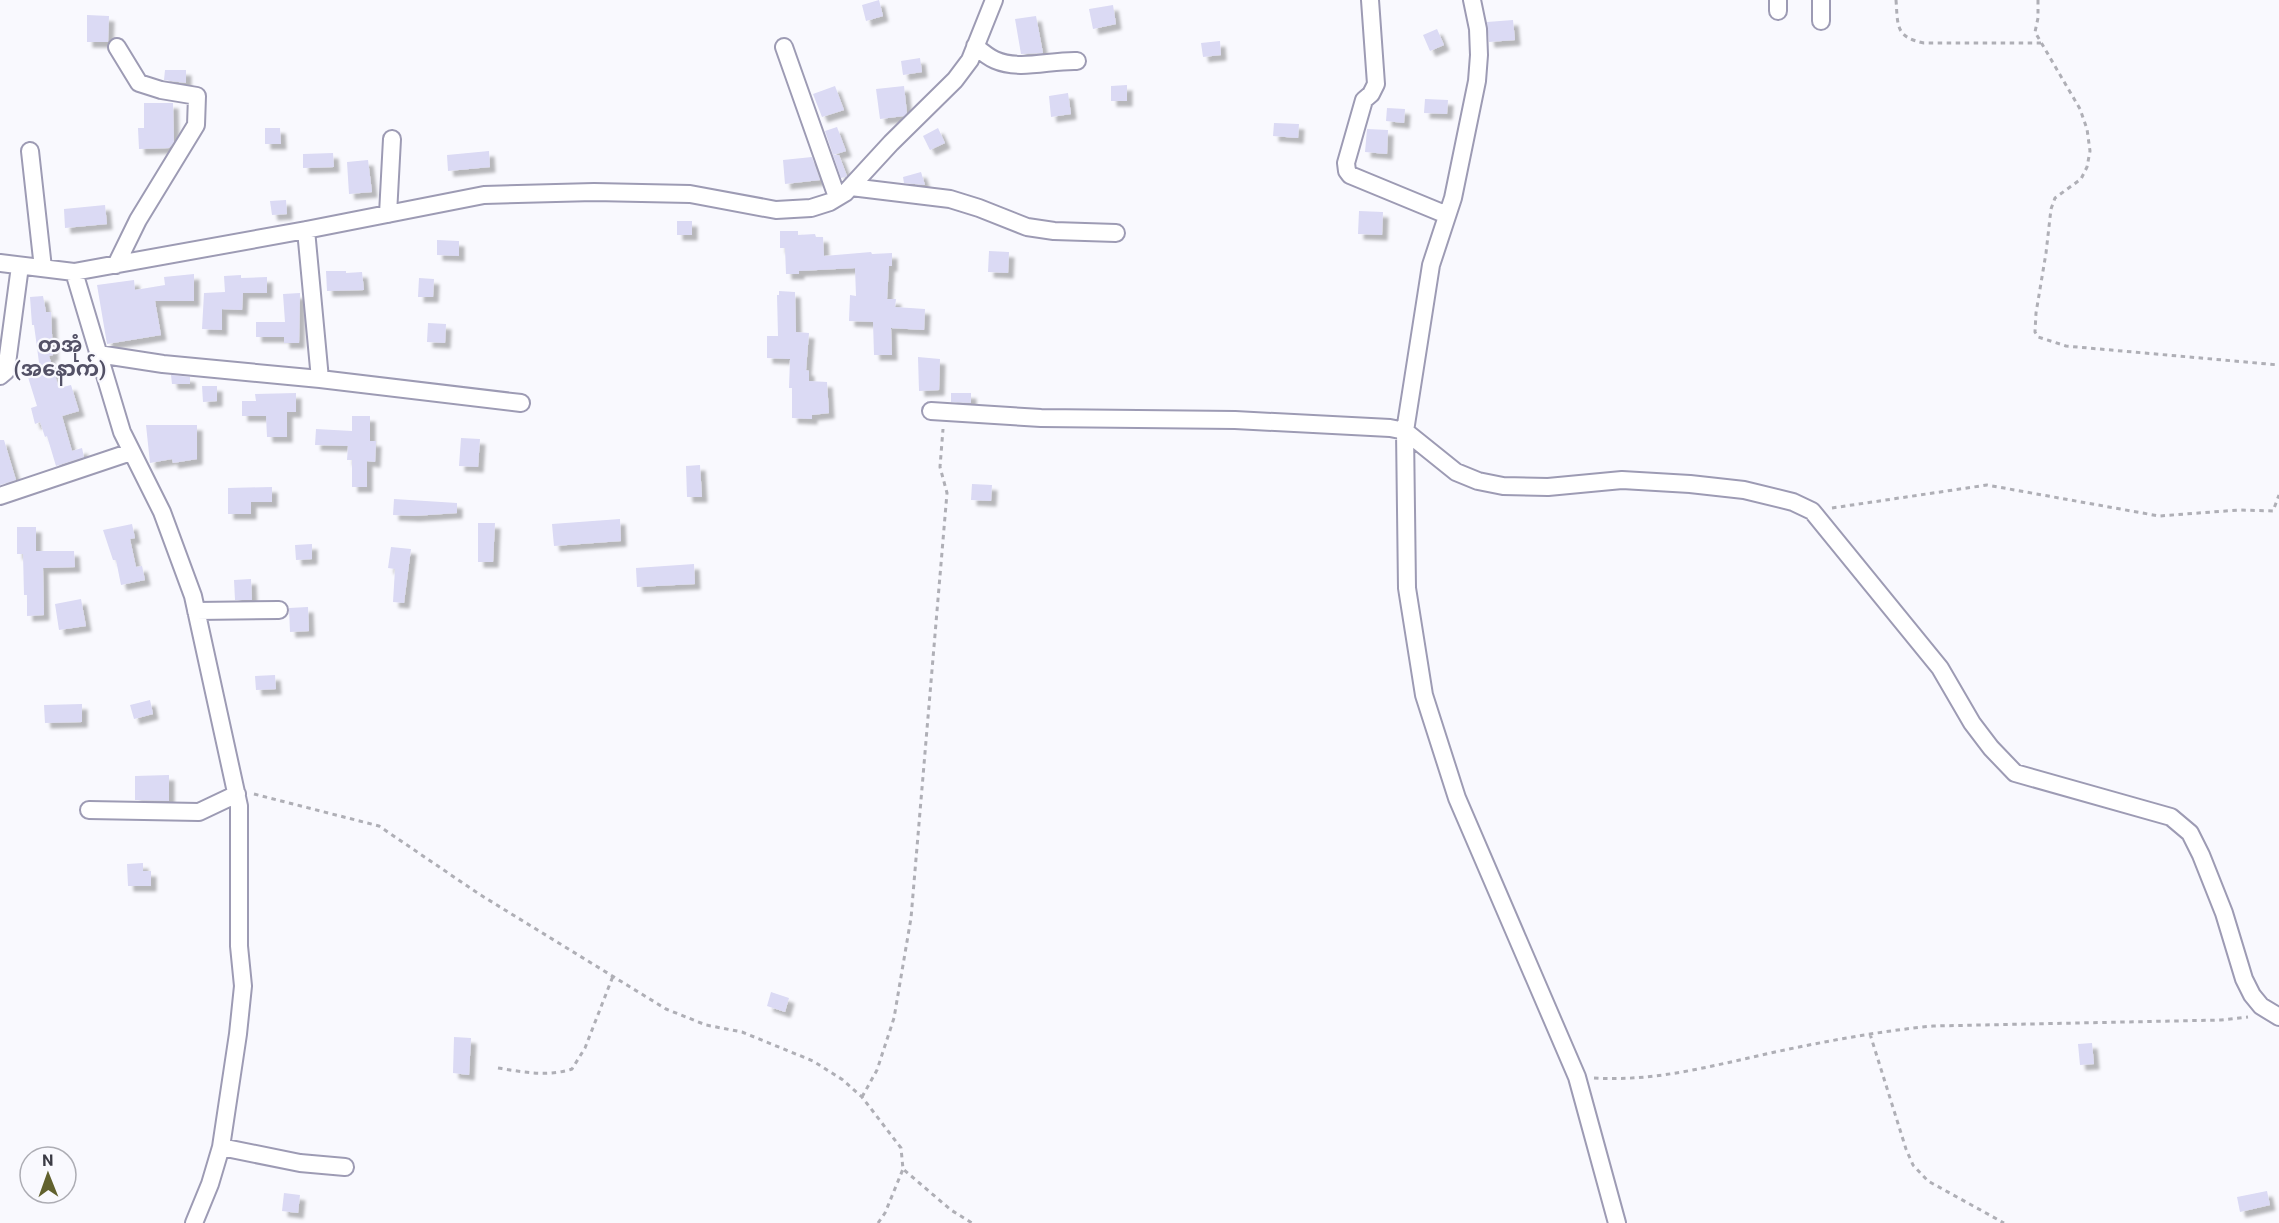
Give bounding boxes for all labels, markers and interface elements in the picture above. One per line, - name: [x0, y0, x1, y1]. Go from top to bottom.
- district label: တအုံ (အနောက်): [14, 333, 106, 386]
- north arrow: [18, 1145, 78, 1205]
- text: N: [42, 1151, 54, 1170]

